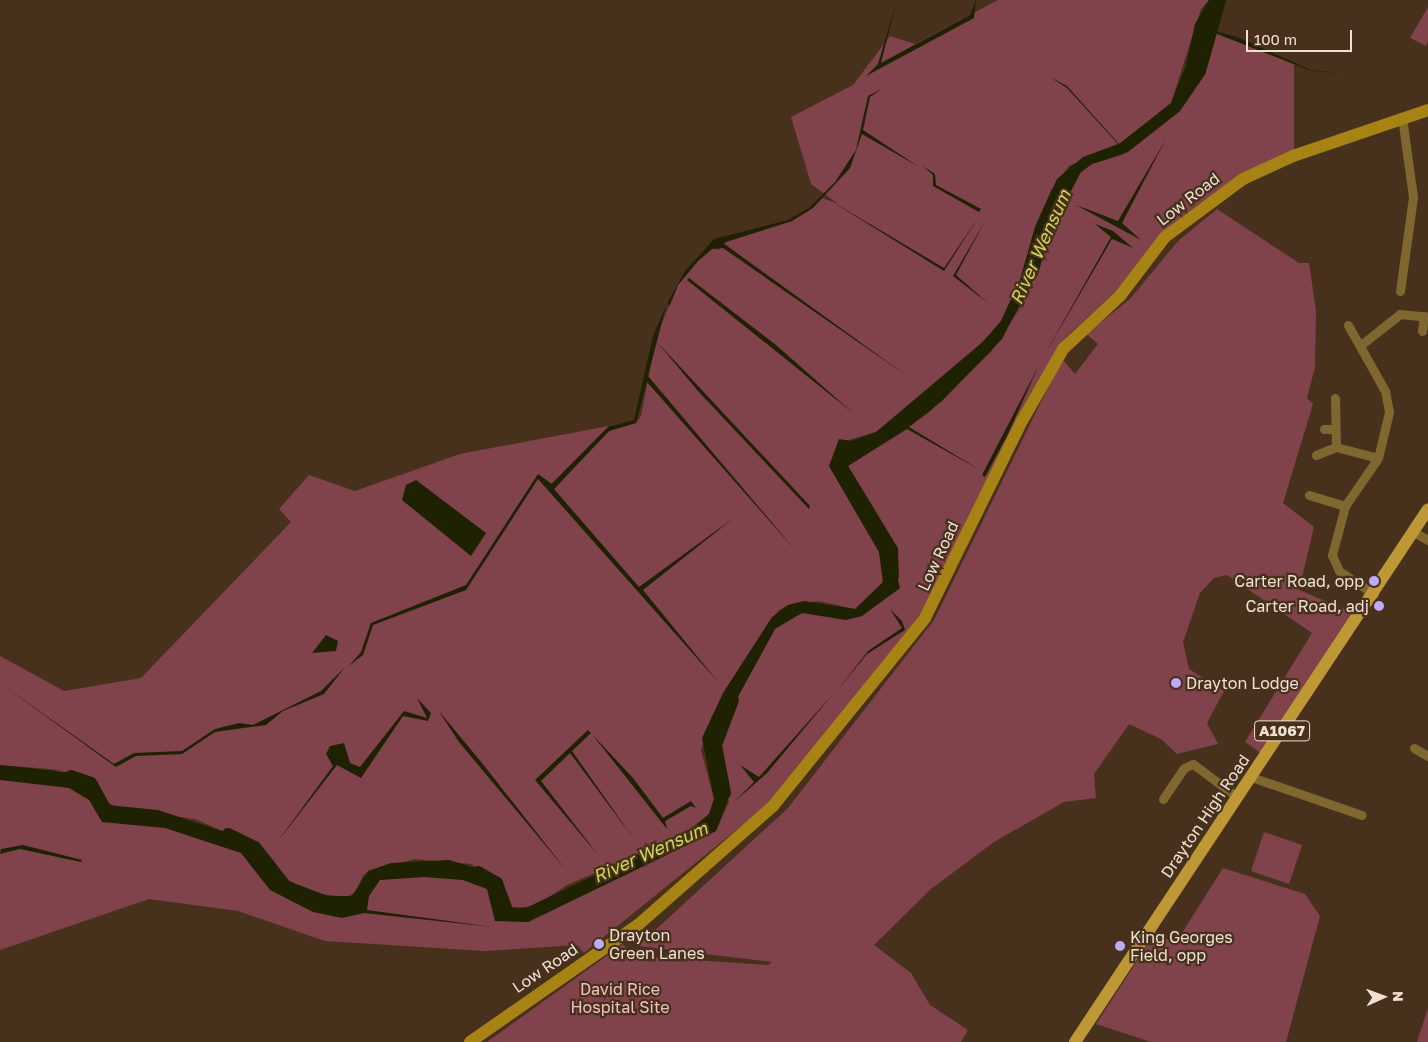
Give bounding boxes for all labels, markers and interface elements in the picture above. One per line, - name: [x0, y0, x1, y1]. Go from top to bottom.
- scale bar: [1248, 20, 1354, 52]
- text: 100 m: [1254, 30, 1297, 48]
- street label: Low Road: [1153, 168, 1223, 230]
- water label: River Wensum: [1005, 186, 1075, 308]
- street label: Low Road: [914, 518, 962, 594]
- place label: Carter Road, opp: [1234, 571, 1364, 591]
- marker: Carter Road, opp: [1368, 575, 1380, 587]
- place label: Carter Road, adj: [1245, 596, 1369, 616]
- marker: Carter Road, adj: [1373, 600, 1385, 612]
- place label: Drayton Lodge: [1186, 673, 1299, 693]
- marker: Drayton Lodge: [1170, 677, 1182, 689]
- road number: A1067: [1253, 718, 1311, 744]
- street label: Drayton High Road: [1157, 751, 1253, 881]
- water label: River Wensum: [589, 817, 711, 887]
- place label: Drayton Green Lanes: [609, 925, 705, 963]
- place label: King Georges Field, opp: [1130, 927, 1233, 965]
- marker: Drayton Green Lanes: [593, 938, 605, 950]
- street label: Low Road: [509, 939, 581, 997]
- marker: King Georges Field, opp: [1114, 940, 1126, 952]
- north arrow: [1358, 972, 1408, 1022]
- park label: David Rice Hospital Site: [570, 979, 670, 1017]
- text: N: [1390, 991, 1407, 1002]

